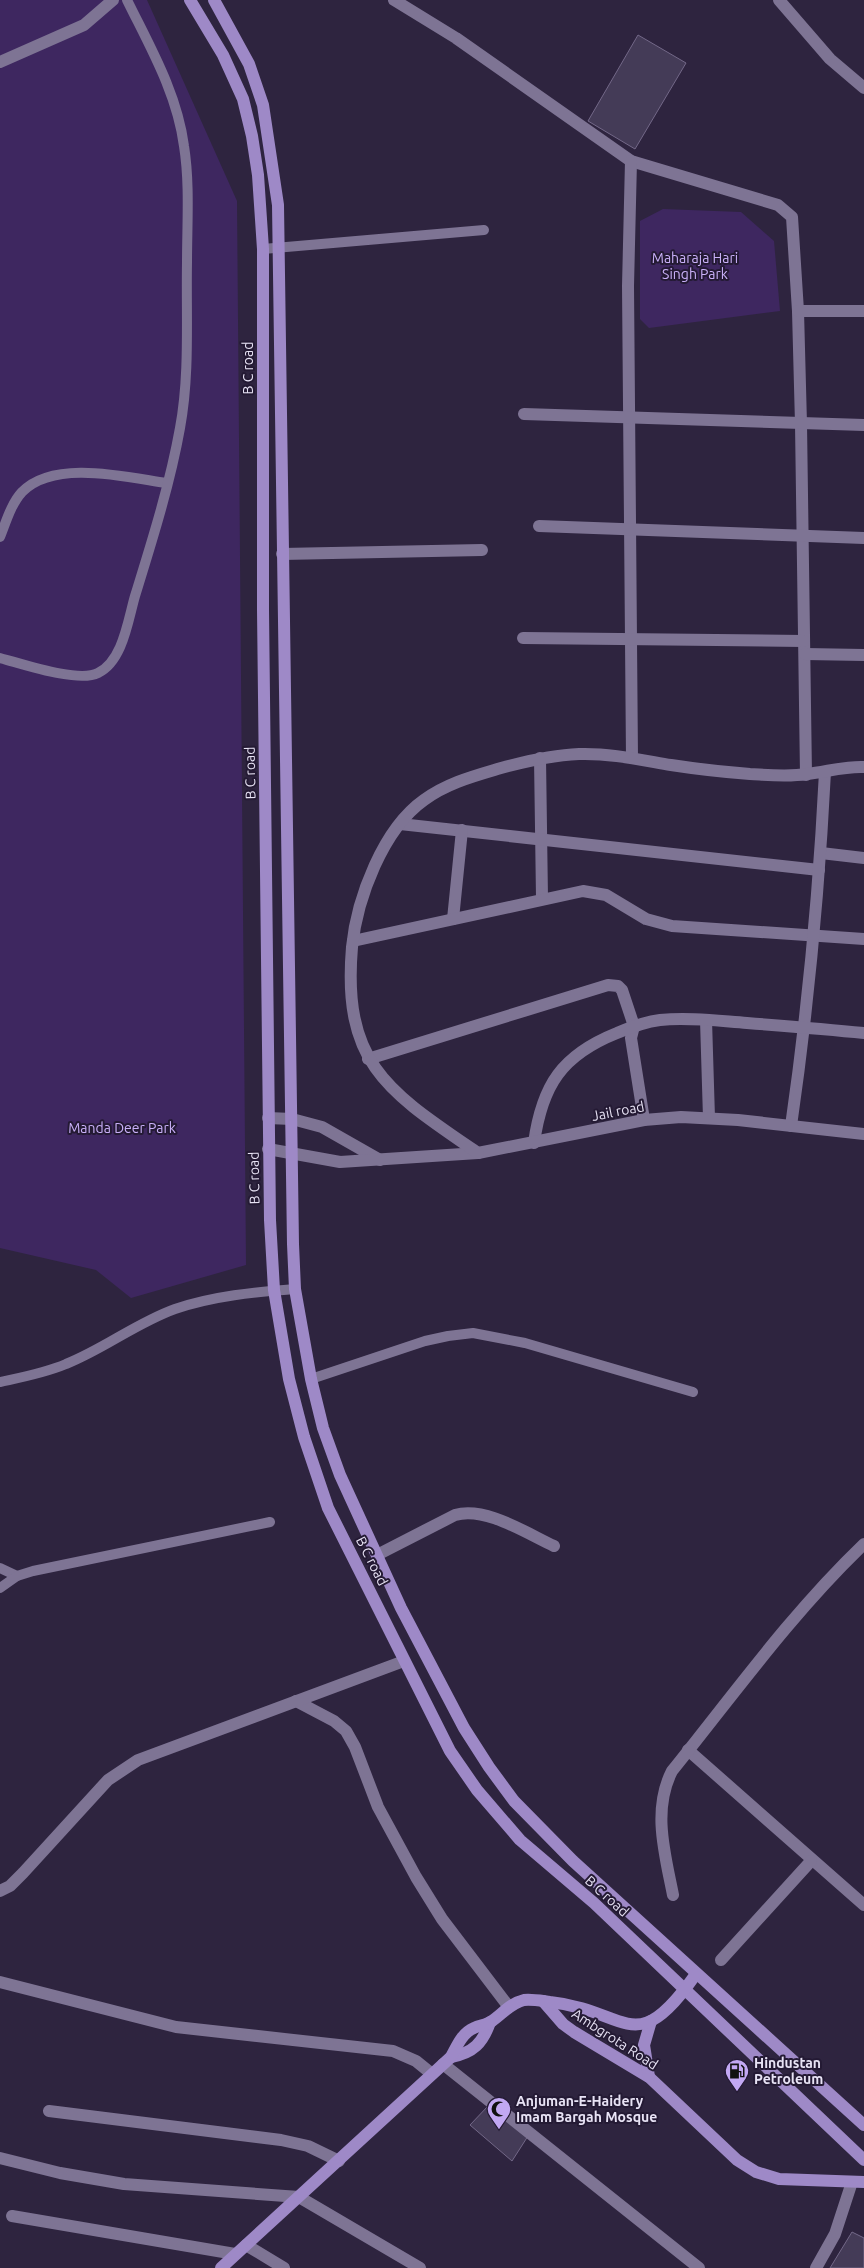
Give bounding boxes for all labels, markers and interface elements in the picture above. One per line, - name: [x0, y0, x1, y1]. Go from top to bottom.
- park label: Maharaja Hari Singh Park: [652, 250, 738, 282]
- street label: B C road: [240, 342, 256, 394]
- street label: B C road: [242, 746, 258, 800]
- street label: Jail road: [590, 1098, 646, 1124]
- park label: Manda Deer Park: [68, 1120, 176, 1136]
- street label: B C road: [246, 1151, 262, 1205]
- street label: B C road: [353, 1534, 391, 1588]
- street label: B C road: [582, 1872, 632, 1920]
- street label: Ambgrota Road: [569, 2005, 661, 2073]
- place label: Hindustan Petroleum: [754, 2055, 823, 2087]
- fuel station icon: Hindustan Petroleum: [724, 2058, 750, 2092]
- place label: Anjuman-E-Haidery Imam Bargah Mosque: [516, 2093, 657, 2125]
- mosque icon: Anjuman-E-Haidery Imam Bargah Mosque: [486, 2096, 512, 2130]

